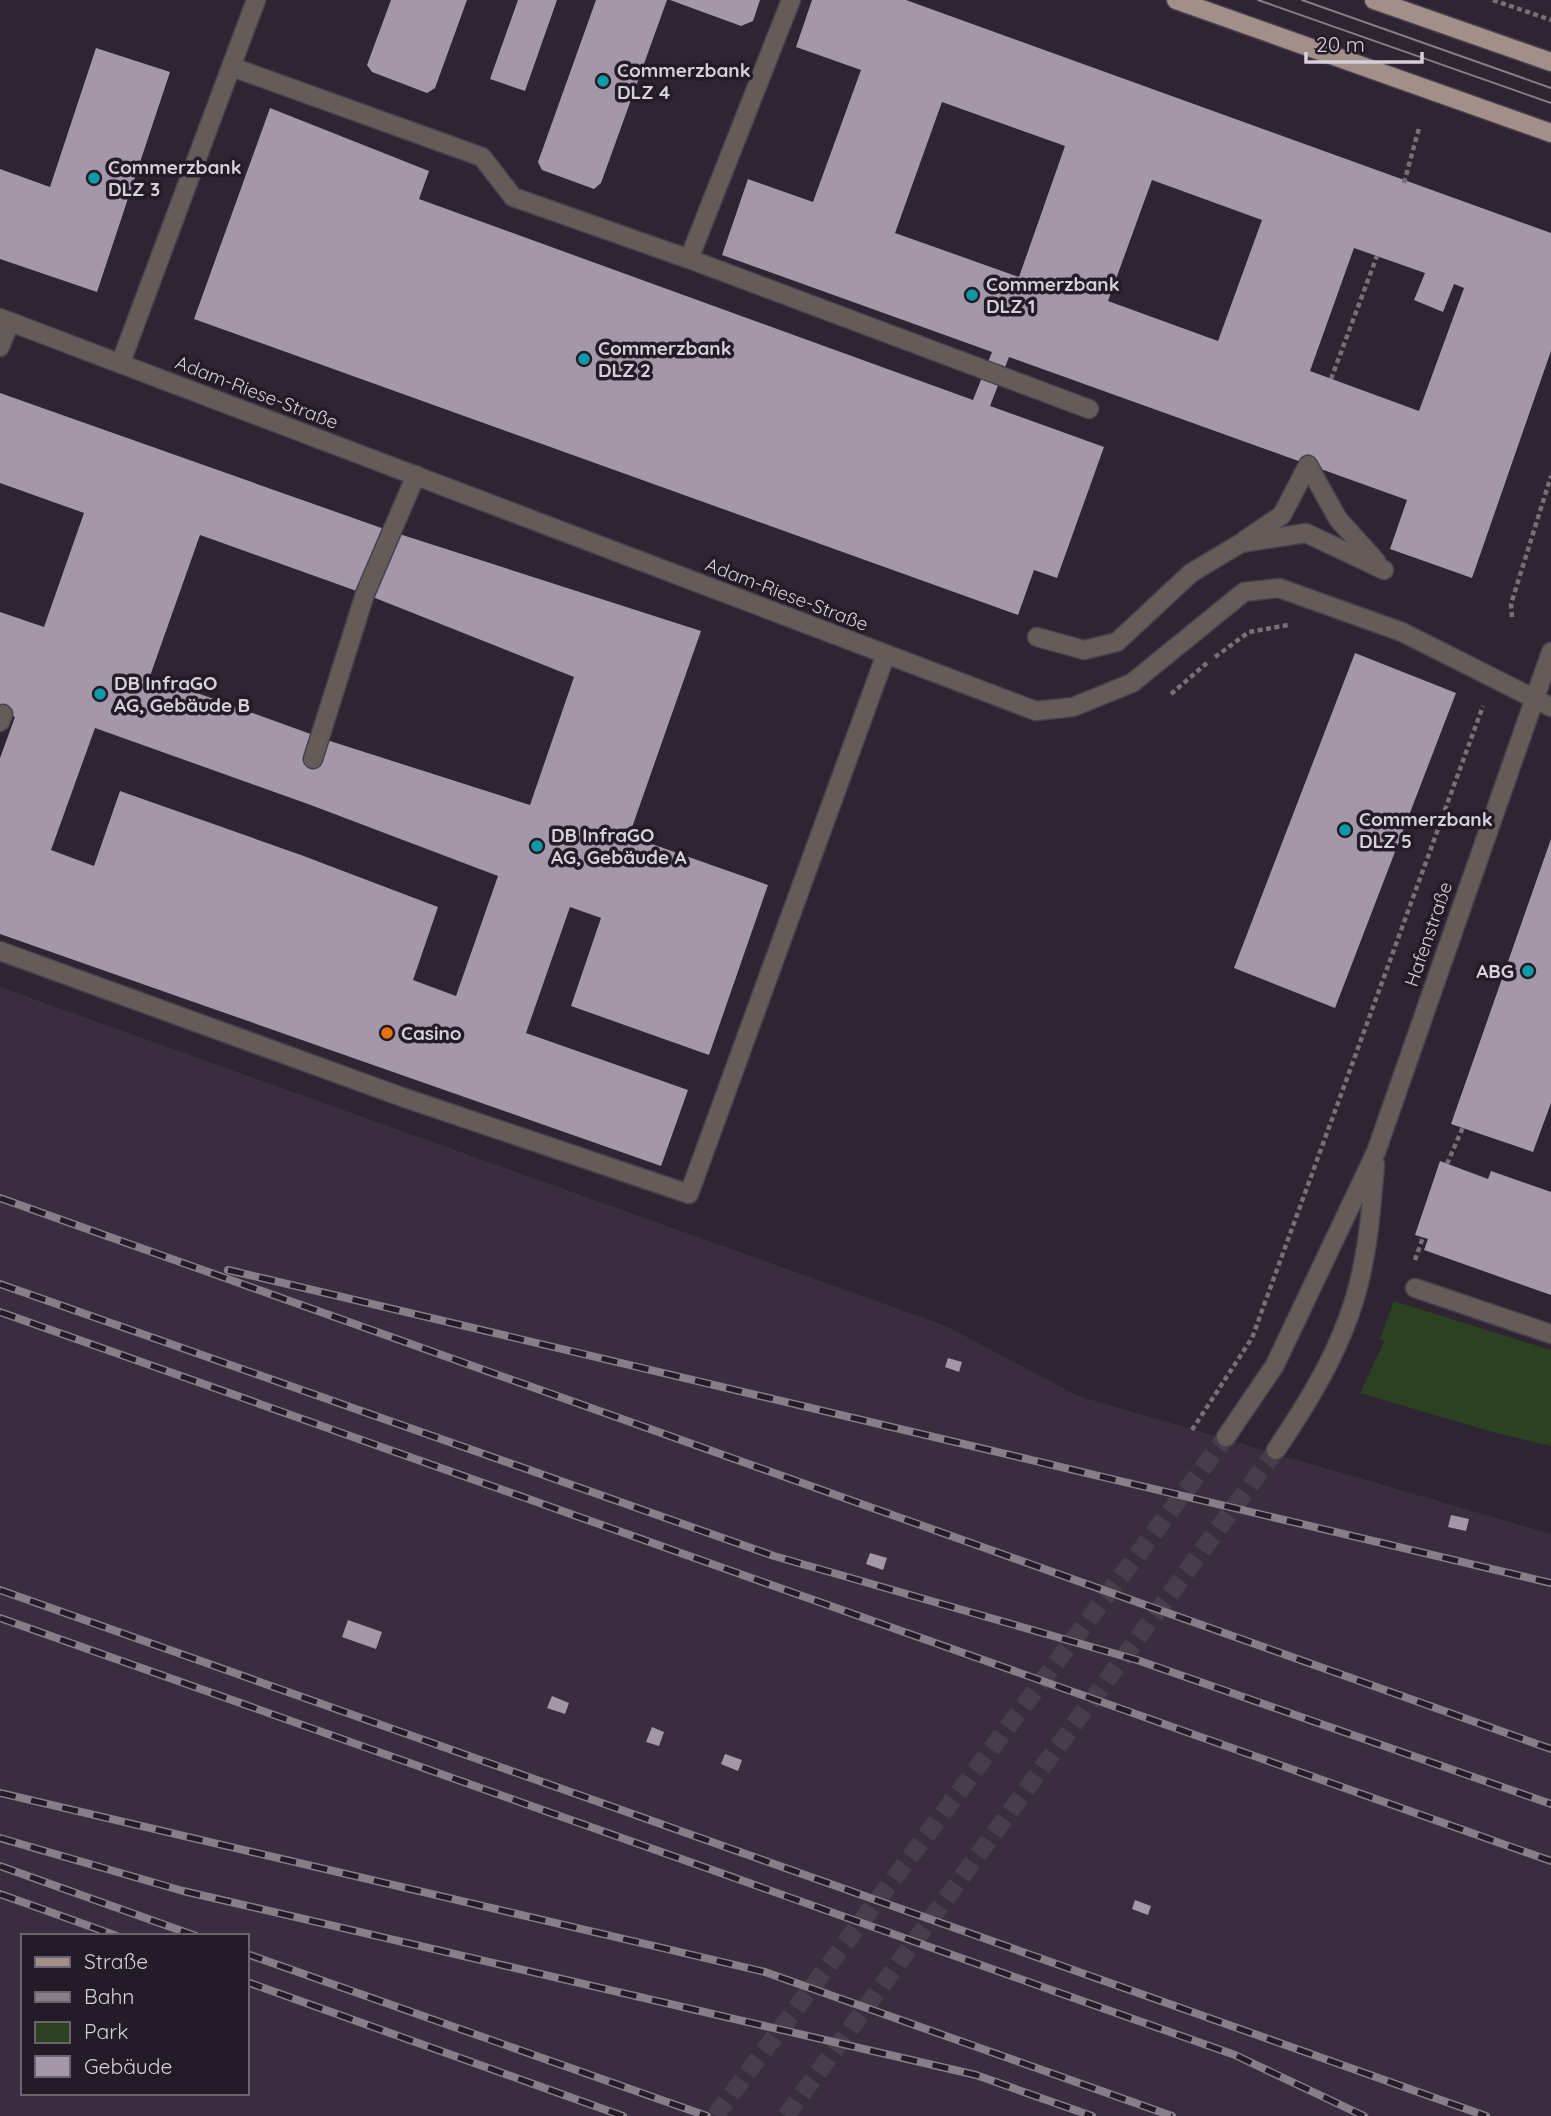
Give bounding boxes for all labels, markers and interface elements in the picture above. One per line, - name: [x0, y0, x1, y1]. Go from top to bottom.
- scale bar: [1306, 21, 1422, 65]
- text: 20 m: [1316, 31, 1365, 57]
- place label: Commerzbank DLZ 4: [617, 58, 751, 104]
- marker: Commerzbank DLZ 4: [595, 73, 611, 89]
- place label: Commerzbank DLZ 3: [108, 155, 242, 201]
- marker: Commerzbank DLZ 3: [86, 170, 102, 186]
- place label: Commerzbank DLZ 1: [986, 272, 1120, 318]
- marker: Commerzbank DLZ 1: [964, 287, 980, 303]
- place label: Commerzbank DLZ 2: [598, 336, 732, 382]
- street label: Adam-Riese-Straße: [172, 350, 342, 434]
- marker: Commerzbank DLZ 2: [576, 351, 592, 367]
- street label: Adam-Riese-Straße: [702, 552, 872, 636]
- place label: DB InfraGO AG, Gebäude B: [114, 671, 250, 717]
- marker: DB InfraGO AG, Gebäude B: [92, 686, 108, 702]
- place label: Commerzbank DLZ 5: [1359, 807, 1493, 853]
- marker: Commerzbank DLZ 5: [1337, 822, 1353, 838]
- place label: DB InfraGO AG, Gebäude A: [551, 823, 687, 869]
- marker: DB InfraGO AG, Gebäude A: [529, 838, 545, 854]
- street label: Hafenstraße: [1399, 878, 1457, 990]
- place label: ABG: [1476, 959, 1514, 983]
- marker: ABG: [1520, 963, 1536, 979]
- place label: Casino: [401, 1021, 462, 1045]
- marker: Casino: [379, 1025, 395, 1041]
- legend: [21, 1934, 248, 2095]
- text: Straße: [84, 1948, 148, 1974]
- text: Bahn: [84, 1983, 134, 2009]
- text: Park: [84, 2018, 128, 2044]
- text: Gebäude: [84, 2053, 172, 2079]

